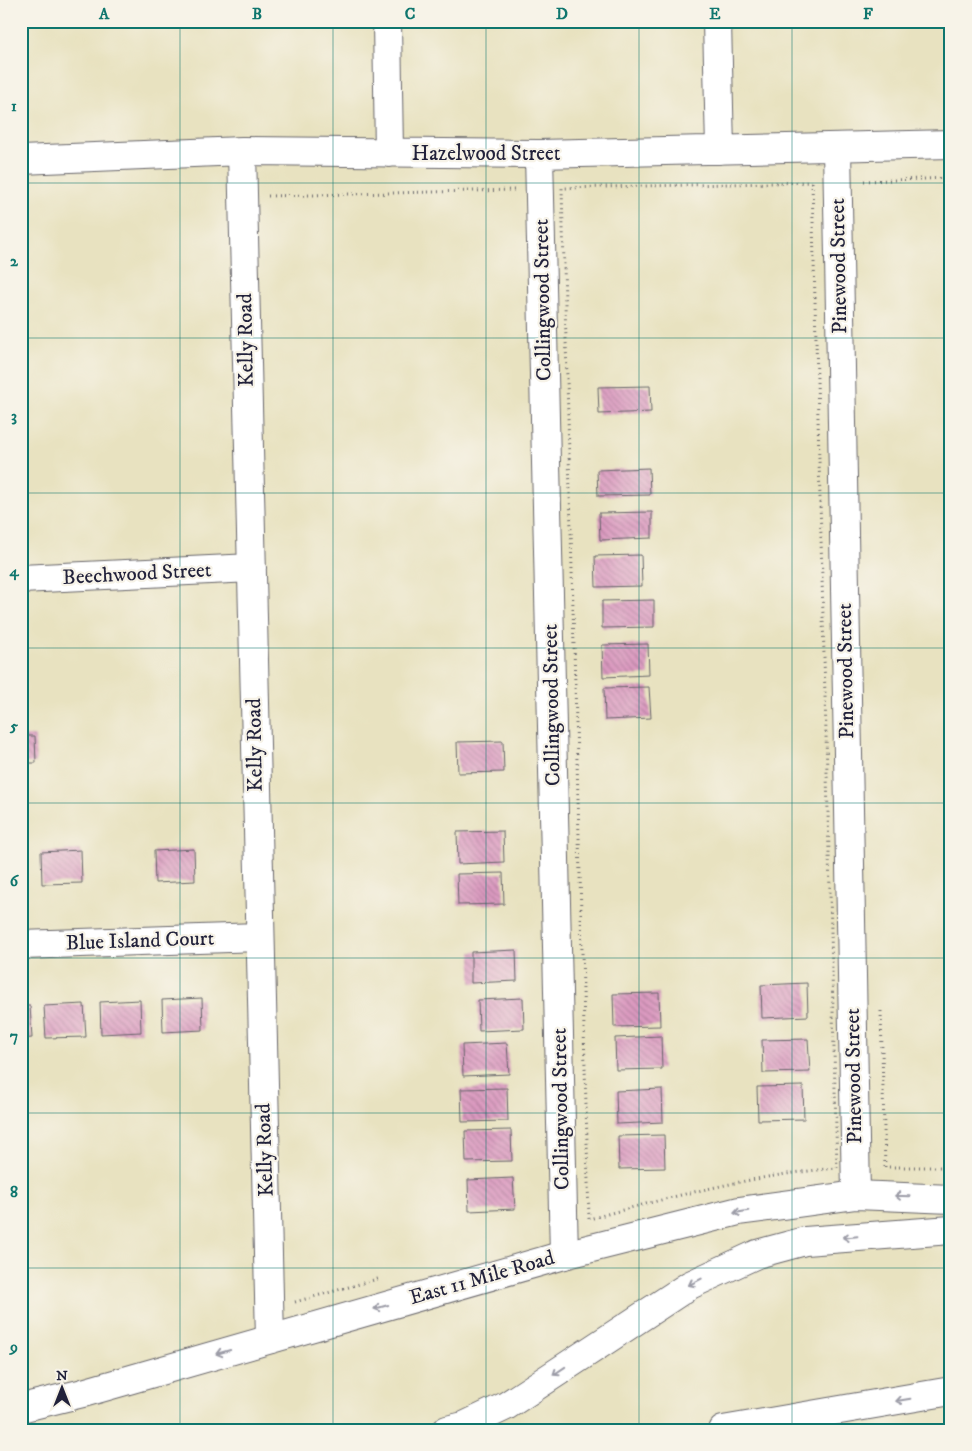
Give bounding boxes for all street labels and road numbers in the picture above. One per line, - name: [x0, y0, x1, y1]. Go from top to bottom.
- street label: Hazelwood Street: [412, 141, 561, 167]
- street label: Pinewood Street: [825, 198, 853, 334]
- street label: Collingwood Street: [529, 218, 557, 381]
- street label: Kelly Road: [232, 292, 260, 387]
- street label: Beechwood Street: [62, 557, 212, 591]
- street label: Pinewood Street: [832, 603, 860, 739]
- street label: Collingwood Street: [538, 623, 566, 786]
- street label: Kelly Road: [241, 697, 269, 792]
- street label: Blue Island Court: [65, 925, 215, 957]
- street label: Pinewood Street: [840, 1008, 868, 1144]
- street label: Collingwood Street: [547, 1027, 575, 1190]
- street label: Kelly Road: [250, 1102, 280, 1197]
- street label: East 11 Mile Road: [407, 1245, 558, 1311]

